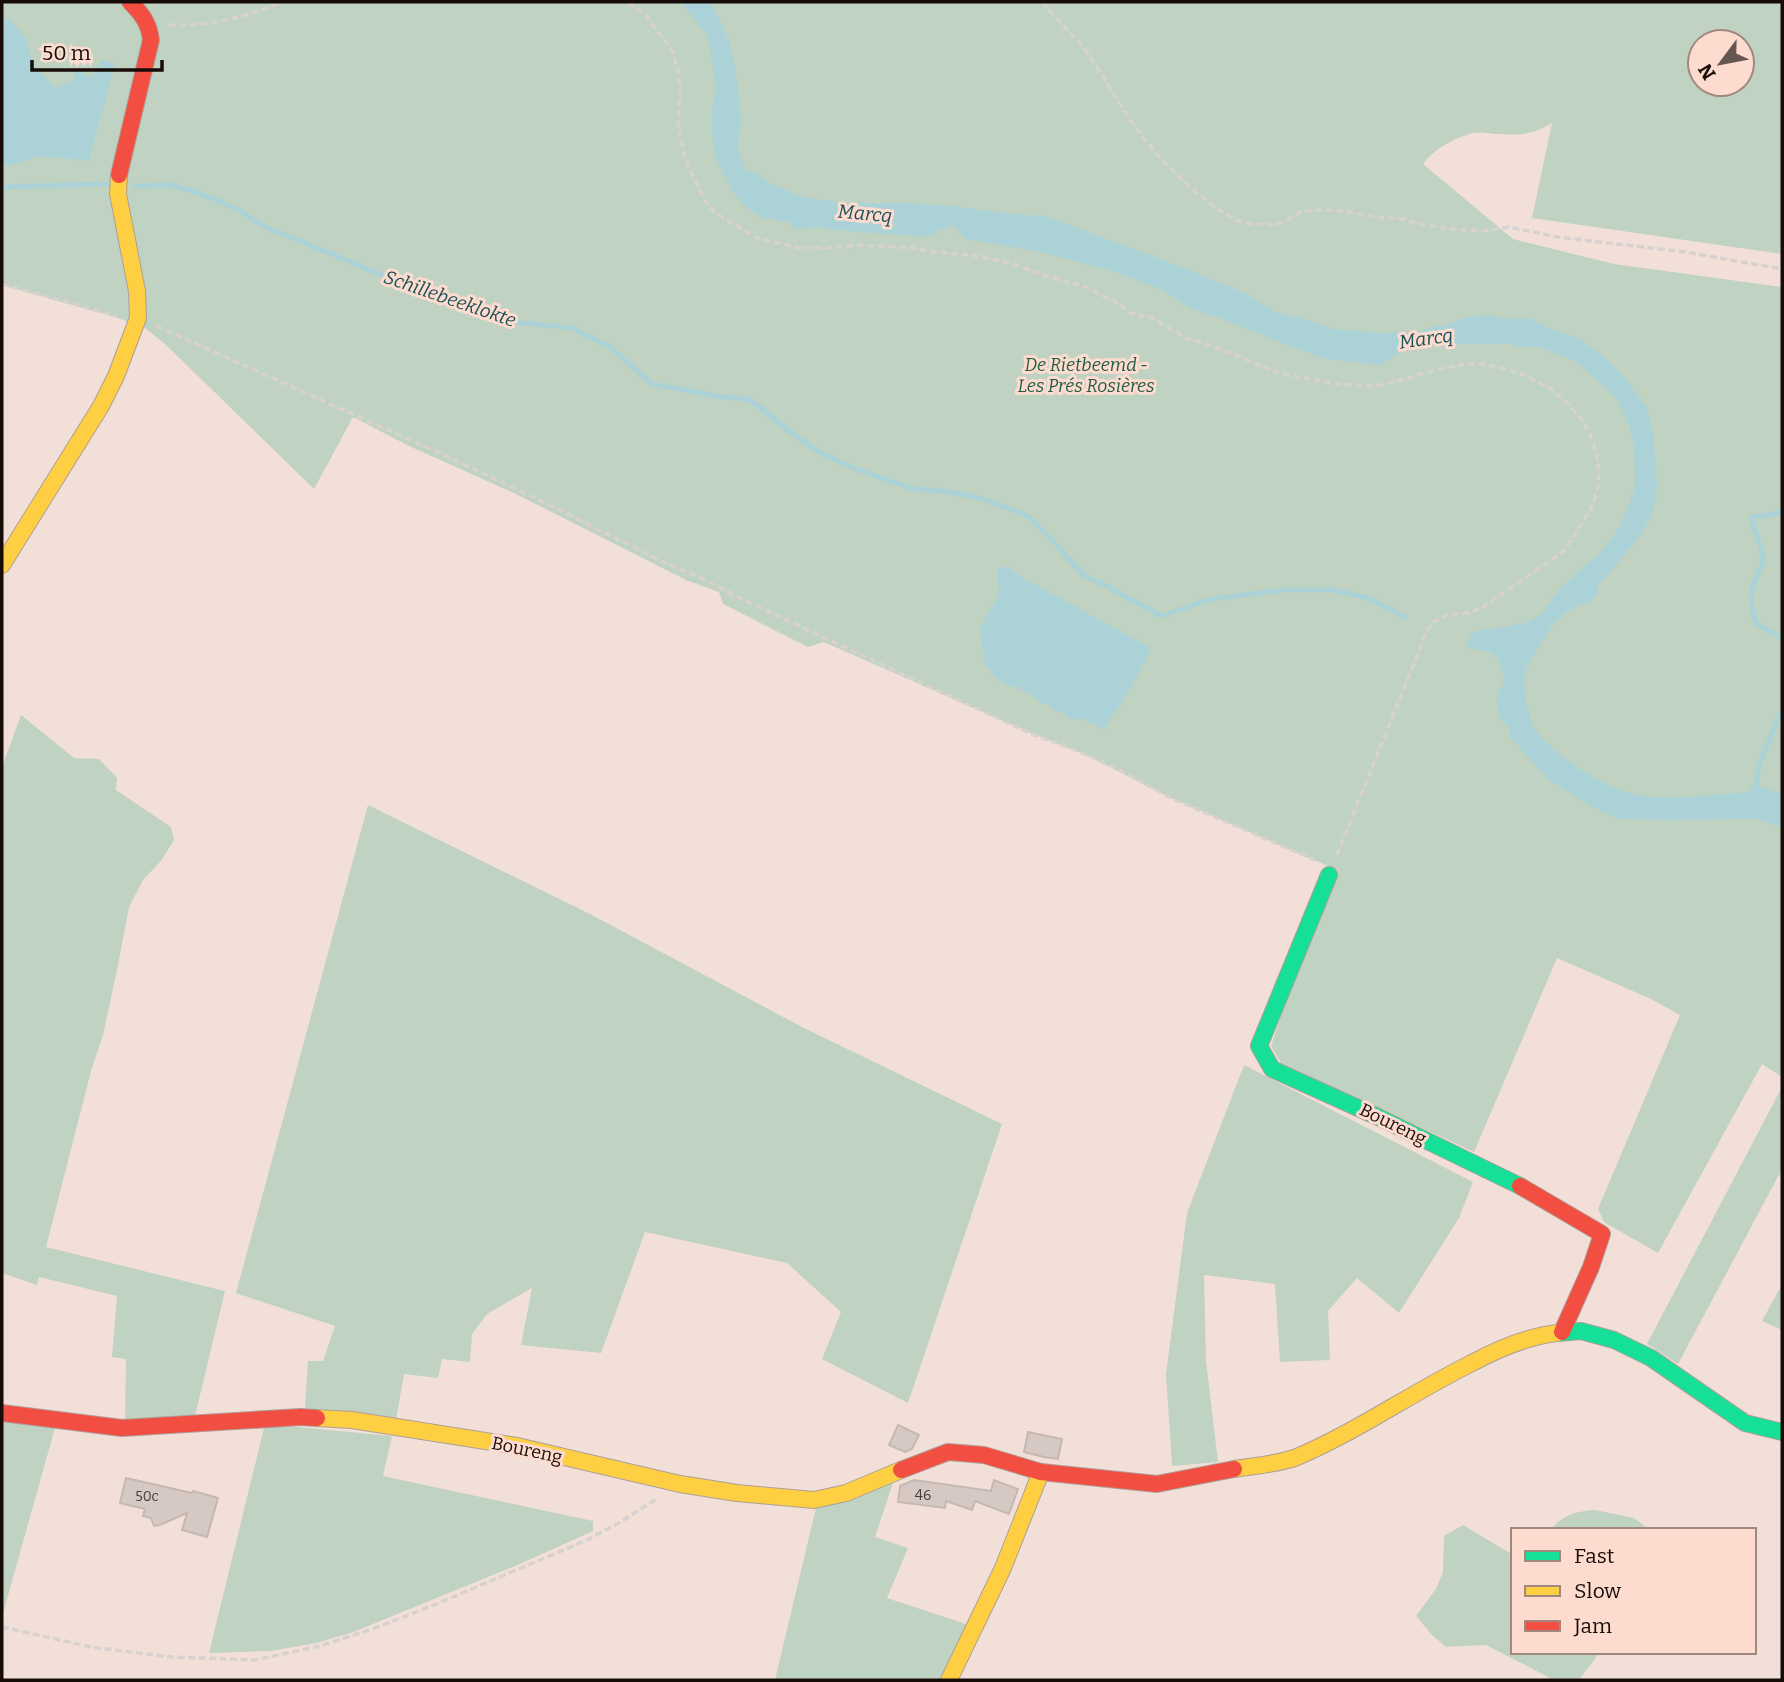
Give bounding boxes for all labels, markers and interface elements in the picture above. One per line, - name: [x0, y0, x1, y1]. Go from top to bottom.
- scale bar: [32, 28, 161, 72]
- north arrow: [1686, 28, 1756, 98]
- text: 50 m: [42, 40, 91, 66]
- text: N: [1693, 59, 1721, 84]
- water label: Marcq: [837, 200, 893, 227]
- water label: Schillebeeklokte: [381, 265, 519, 332]
- water label: Marcq: [1398, 323, 1455, 354]
- park label: De Rietbeemd - Les Prés Rosières: [1017, 354, 1155, 397]
- street label: Boureng: [1356, 1098, 1430, 1150]
- street label: Boureng: [490, 1432, 564, 1468]
- house number: 46: [915, 1487, 931, 1504]
- house number: 50c: [135, 1488, 159, 1505]
- legend: [1511, 1528, 1756, 1654]
- text: Fast: [1574, 1543, 1615, 1569]
- text: Slow: [1574, 1578, 1621, 1604]
- text: Jam: [1573, 1613, 1612, 1639]

